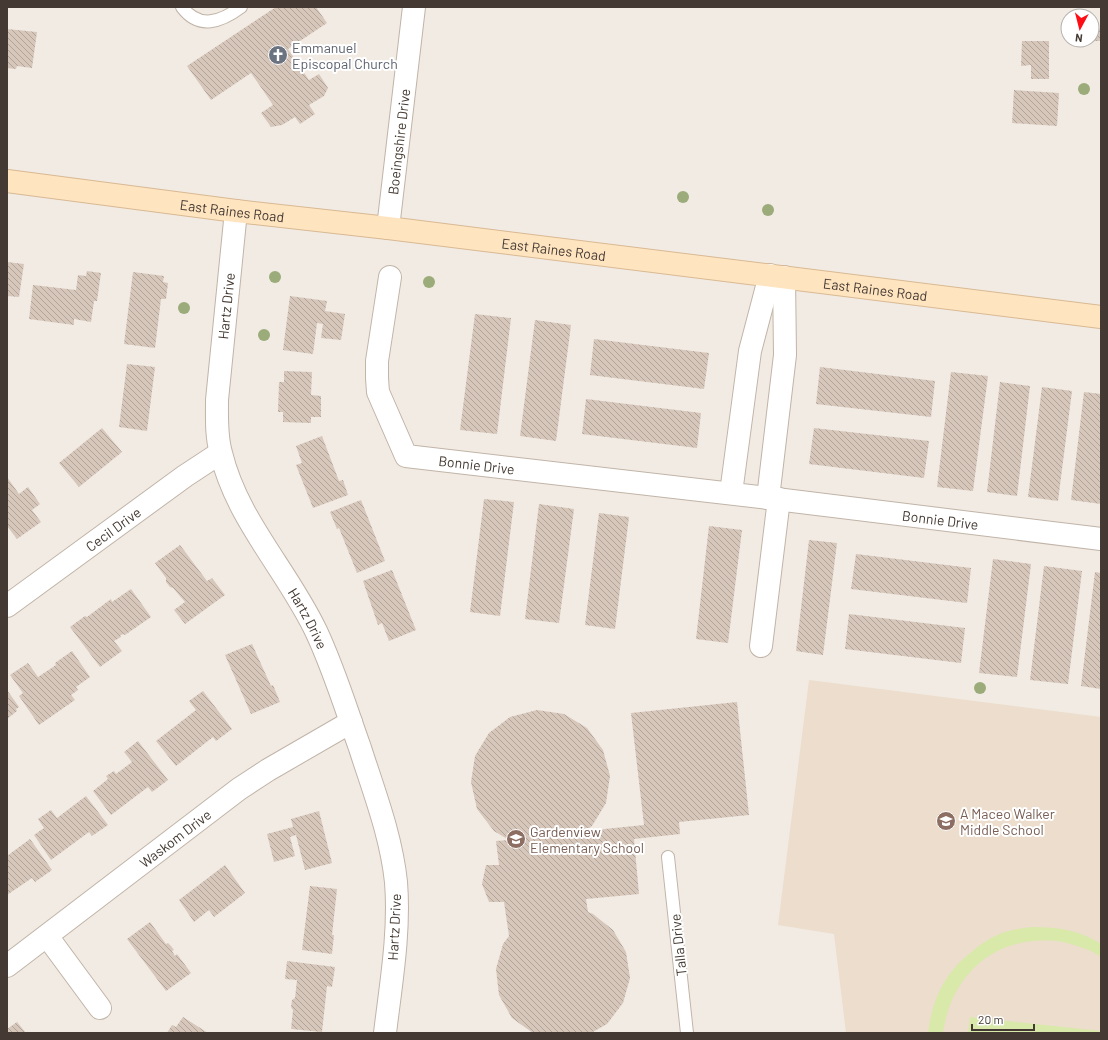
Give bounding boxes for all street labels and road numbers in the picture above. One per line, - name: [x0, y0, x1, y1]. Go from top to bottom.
- street label: Boeingshire Drive: [383, 88, 413, 196]
- street label: East Raines Road: [179, 195, 285, 225]
- street label: East Raines Road: [501, 234, 607, 264]
- street label: Hartz Drive: [214, 272, 238, 340]
- street label: East Raines Road: [822, 274, 928, 304]
- street label: Bonnie Drive: [438, 451, 516, 477]
- street label: Cecil Drive: [82, 503, 144, 555]
- street label: Bonnie Drive: [901, 506, 979, 532]
- street label: Hartz Drive: [285, 584, 331, 651]
- street label: Waskom Drive: [136, 805, 214, 871]
- street label: Hartz Drive: [384, 893, 404, 961]
- street label: Talla Drive: [666, 913, 690, 977]

